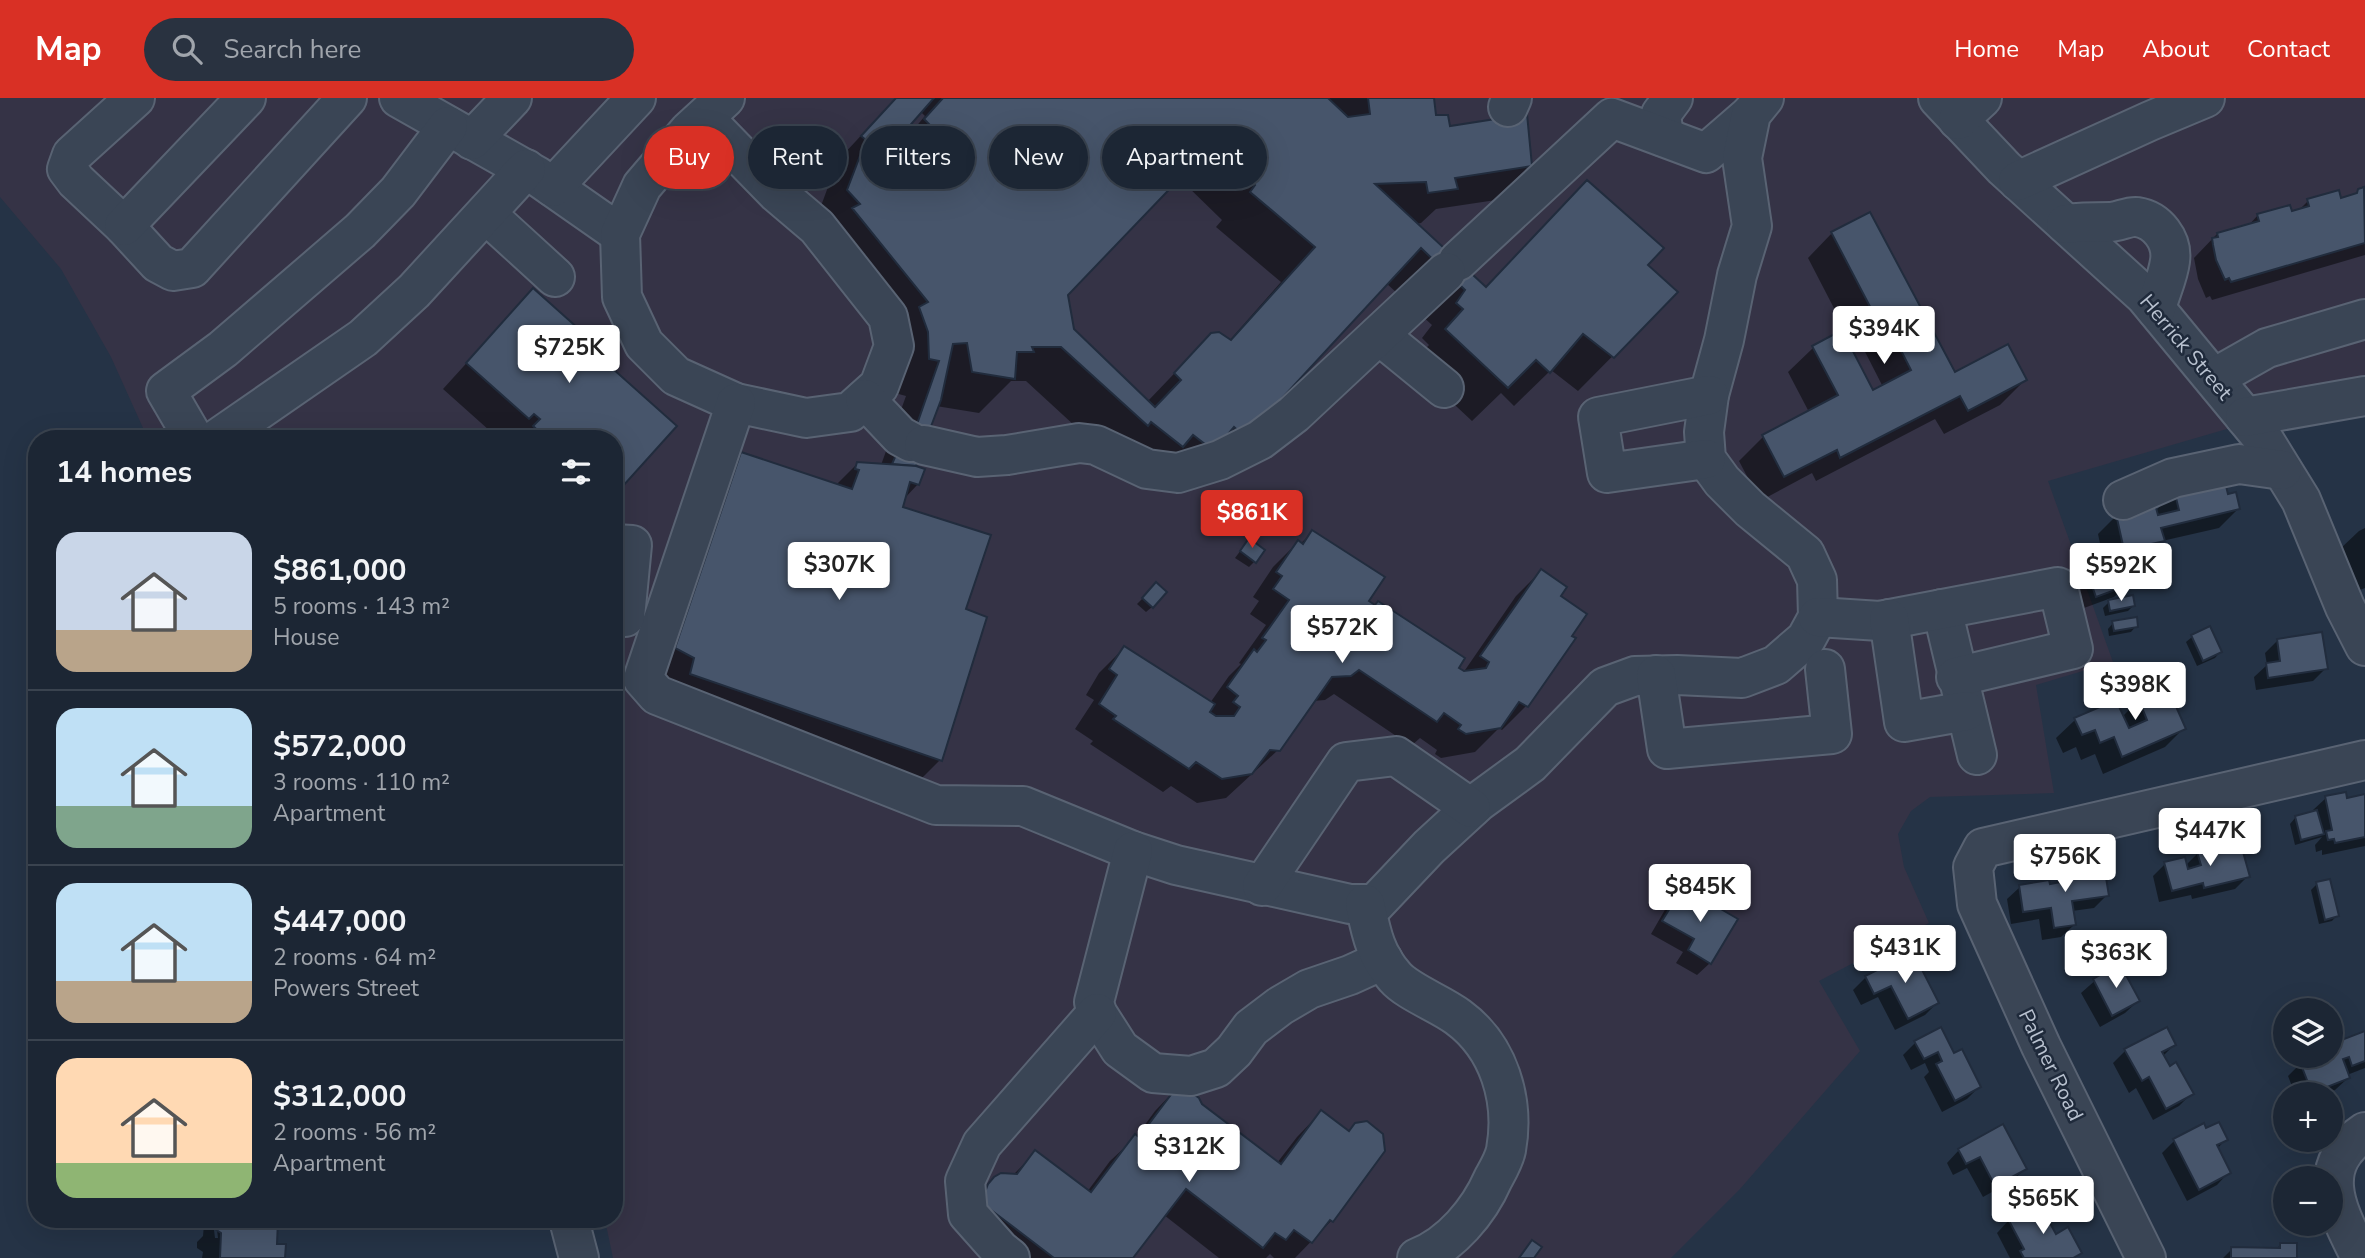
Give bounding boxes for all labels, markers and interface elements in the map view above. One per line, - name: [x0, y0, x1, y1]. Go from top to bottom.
- search box: [144, 18, 634, 81]
- text: Map: [35, 27, 102, 72]
- icon: search: [168, 30, 206, 68]
- text: Search here: [224, 32, 361, 67]
- text: Home: [1954, 33, 2019, 65]
- text: Map: [2057, 33, 2104, 65]
- text: About: [2142, 33, 2209, 65]
- text: Contact: [2247, 33, 2330, 65]
- chip: Buy: [644, 126, 734, 189]
- chip: Rent: [748, 126, 847, 189]
- chip: Filters: [861, 126, 975, 189]
- chip: New: [989, 126, 1088, 189]
- chip: Apartment: [1102, 126, 1267, 189]
- street label: Herrick Street: [2133, 288, 2239, 406]
- pin: $394K: [1835, 306, 1933, 366]
- text: $394K: [1849, 313, 1919, 344]
- pin: $725K: [520, 326, 618, 385]
- text: $725K: [534, 332, 604, 363]
- text: 14 homes: [56, 452, 192, 493]
- icon: filters: [557, 453, 595, 491]
- pin: $861K: [1203, 490, 1301, 550]
- text: $861K: [1217, 497, 1287, 528]
- pin: $307K: [790, 542, 888, 602]
- pin: $592K: [2072, 544, 2170, 603]
- text: $307K: [804, 549, 874, 580]
- text: $861,000: [273, 550, 406, 591]
- text: $592K: [2086, 550, 2156, 581]
- icon: home: [112, 560, 196, 644]
- text: 5 rooms · 143 m²: [273, 591, 450, 622]
- pin: $572K: [1293, 606, 1391, 665]
- text: $572K: [1307, 612, 1377, 643]
- text: House: [273, 622, 340, 653]
- pin: $398K: [2086, 662, 2184, 722]
- text: $398K: [2100, 669, 2170, 700]
- text: $572,000: [273, 726, 406, 767]
- icon: home: [112, 736, 196, 820]
- text: 3 rooms · 110 m²: [273, 767, 450, 798]
- text: Apartment: [273, 798, 385, 829]
- pin: $447K: [2161, 808, 2259, 868]
- text: $447K: [2175, 815, 2245, 846]
- pin: $756K: [2016, 834, 2114, 894]
- text: $756K: [2030, 841, 2100, 872]
- pin: $845K: [1651, 864, 1749, 924]
- text: $845K: [1665, 871, 1735, 902]
- text: $447,000: [273, 901, 406, 942]
- icon: home: [112, 911, 196, 995]
- pin: $431K: [1856, 926, 1954, 985]
- pin: $363K: [2067, 930, 2165, 990]
- text: $431K: [1870, 932, 1940, 963]
- text: $363K: [2081, 937, 2151, 968]
- text: 2 rooms · 64 m²: [273, 942, 436, 973]
- text: Powers Street: [273, 973, 419, 1004]
- map controls: [2273, 998, 2343, 1236]
- button: layers: [2273, 998, 2343, 1068]
- street label: Palmer Road: [2012, 1004, 2090, 1126]
- text: $312,000: [273, 1076, 406, 1117]
- button: +: [2273, 1082, 2343, 1152]
- icon: home: [112, 1086, 196, 1170]
- text: 2 rooms · 56 m²: [273, 1117, 436, 1148]
- pin: $312K: [1140, 1124, 1238, 1184]
- text: $312K: [1154, 1131, 1224, 1162]
- text: Apartment: [273, 1148, 385, 1179]
- button: −: [2273, 1166, 2343, 1236]
- pin: $565K: [1994, 1176, 2092, 1236]
- text: $565K: [2008, 1183, 2078, 1214]

